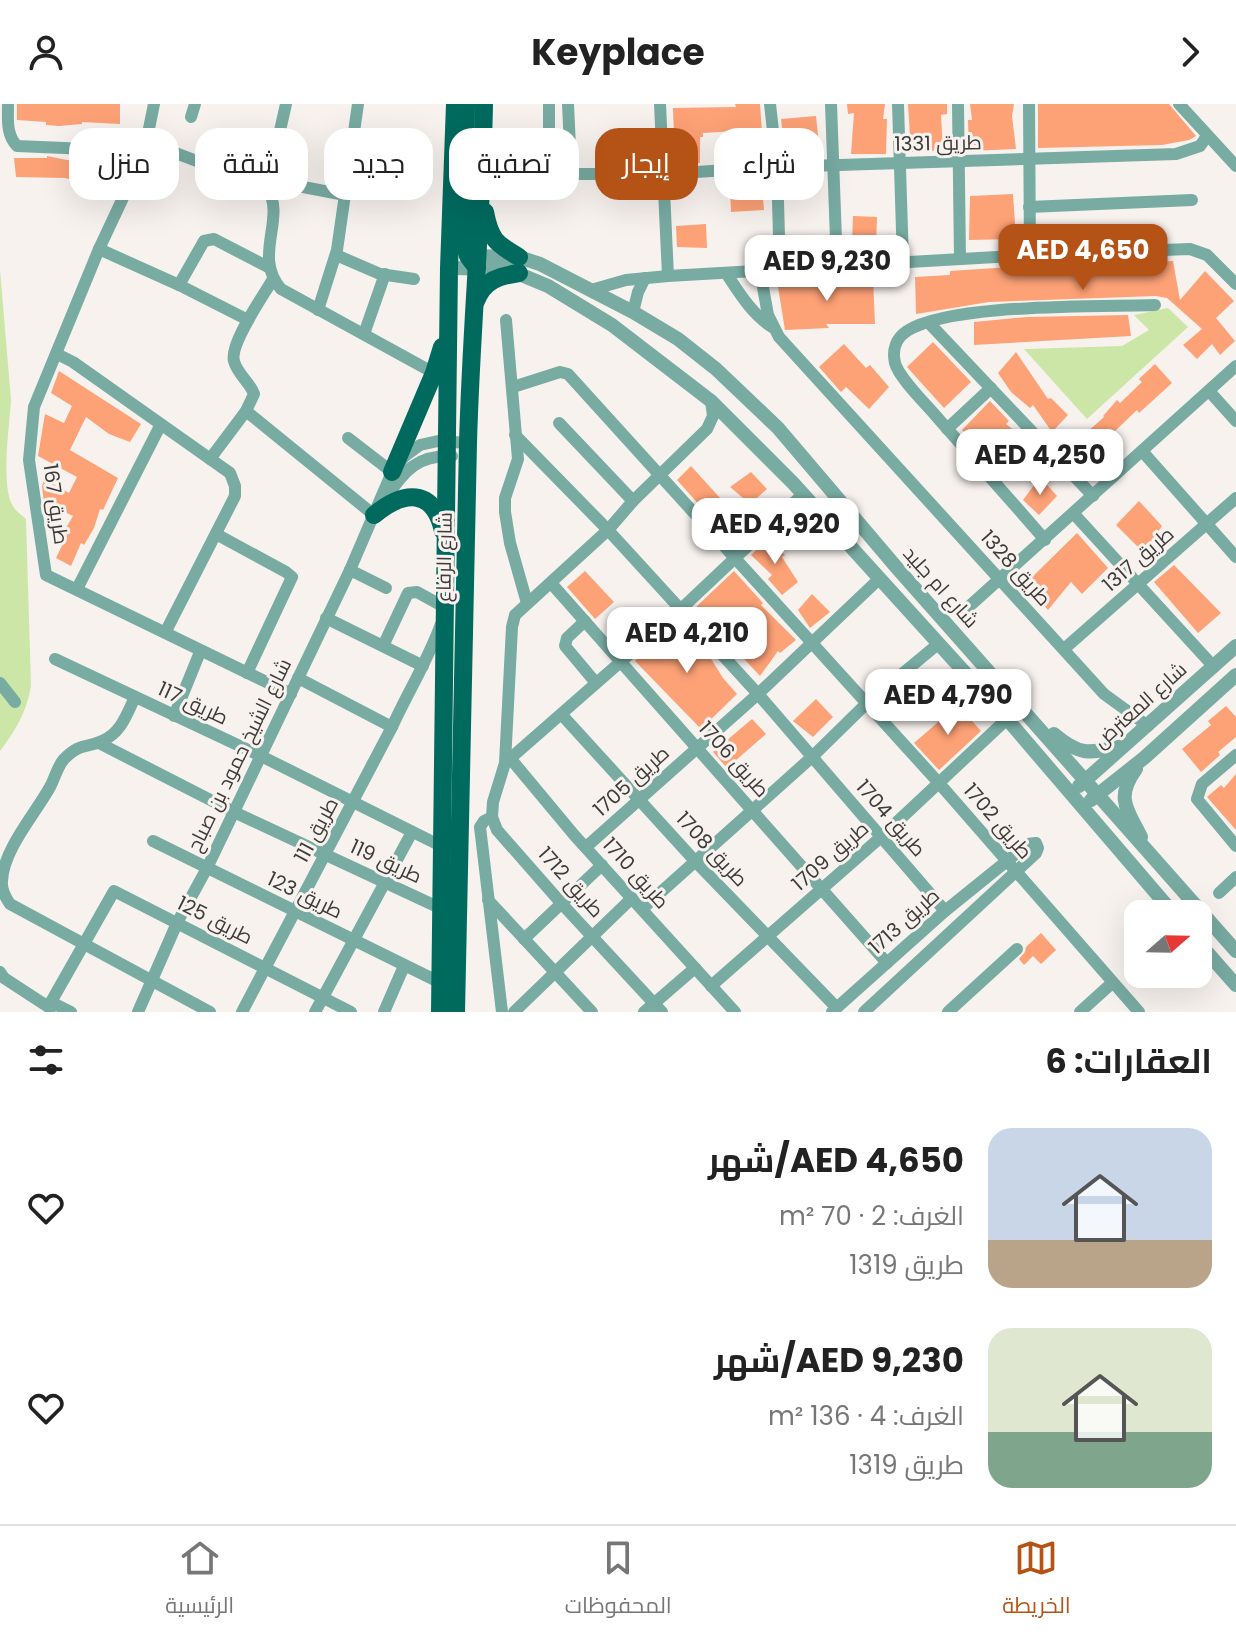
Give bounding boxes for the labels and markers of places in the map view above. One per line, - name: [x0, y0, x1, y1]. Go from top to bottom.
- pin: AED 4,650: [991, 224, 1175, 292]
- pin: AED 9,230: [735, 235, 919, 303]
- pin: AED 4,250: [948, 429, 1132, 497]
- pin: AED 4,920: [683, 498, 867, 566]
- pin: AED 4,210: [595, 607, 779, 675]
- pin: AED 4,790: [856, 669, 1040, 737]

